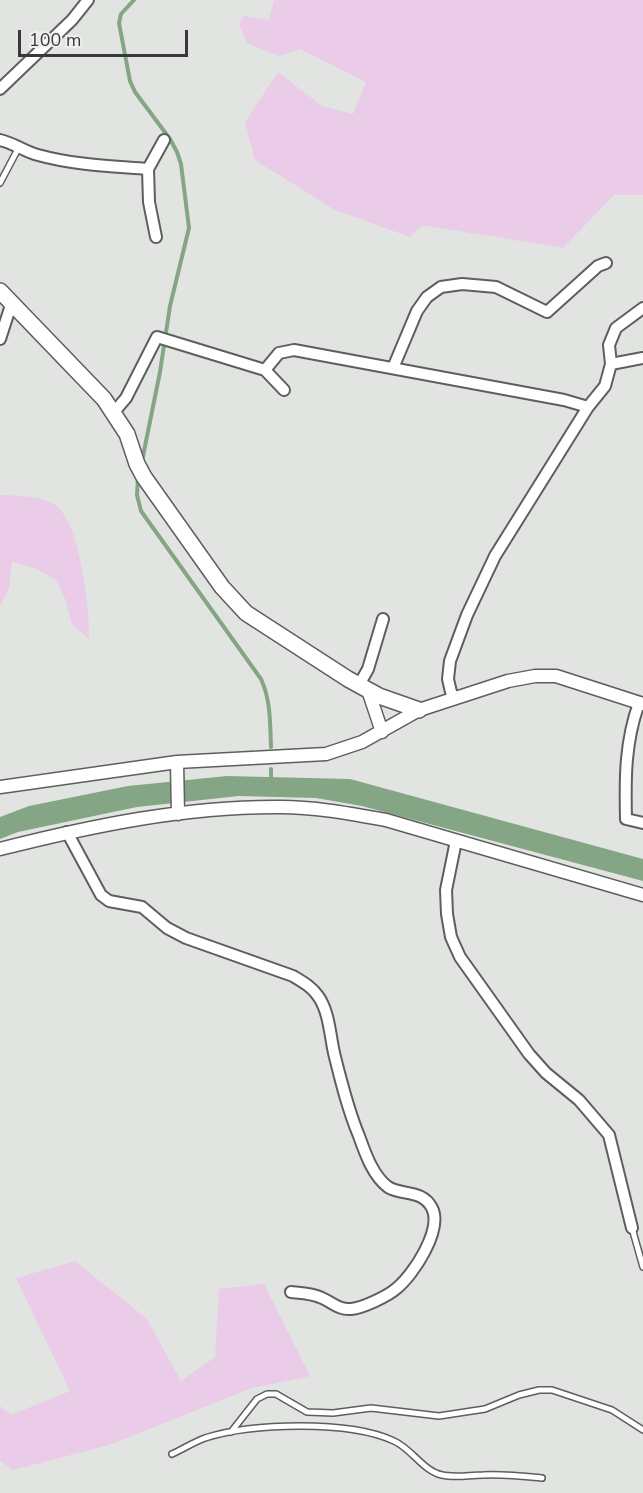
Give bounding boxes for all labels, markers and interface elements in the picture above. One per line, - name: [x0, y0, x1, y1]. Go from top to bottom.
- scale bar: [21, 18, 190, 56]
- text: 100 m: [29, 28, 81, 52]

